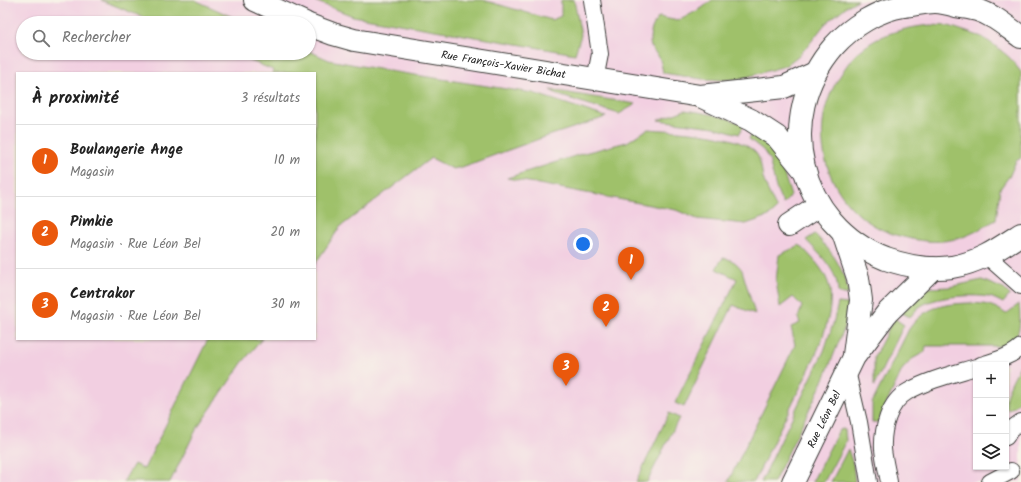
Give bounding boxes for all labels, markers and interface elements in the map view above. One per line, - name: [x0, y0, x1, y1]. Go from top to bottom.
- search box: [16, 16, 316, 60]
- text: Rechercher: [62, 26, 130, 50]
- icon: search: [30, 27, 52, 49]
- street label: Rue François-Xavier Bichat: [440, 46, 568, 84]
- text: À proximité: [32, 85, 119, 112]
- text: 3 résultats: [241, 88, 300, 109]
- text: Boulangerie Ange: [70, 138, 183, 162]
- text: 1: [43, 150, 47, 171]
- text: 10 m: [274, 150, 300, 171]
- text: Magasin: [70, 162, 114, 183]
- text: Pimkie: [70, 210, 113, 234]
- text: 2: [41, 222, 49, 243]
- text: 20 m: [270, 222, 300, 243]
- text: Magasin · Rue Léon Bel: [70, 234, 201, 255]
- your location: [573, 234, 593, 254]
- pin: 1: [618, 247, 644, 280]
- text: Centrakor: [70, 282, 134, 306]
- text: 3: [41, 294, 49, 315]
- text: 30 m: [271, 294, 300, 315]
- pin: 2: [593, 294, 619, 327]
- text: Magasin · Rue Léon Bel: [70, 306, 201, 327]
- pin: 3: [553, 353, 579, 386]
- map controls: [973, 362, 1009, 470]
- button: +: [973, 362, 1009, 398]
- street label: Rue Léon Bel: [803, 387, 846, 451]
- button: −: [973, 398, 1009, 434]
- button: layers: [973, 434, 1009, 470]

